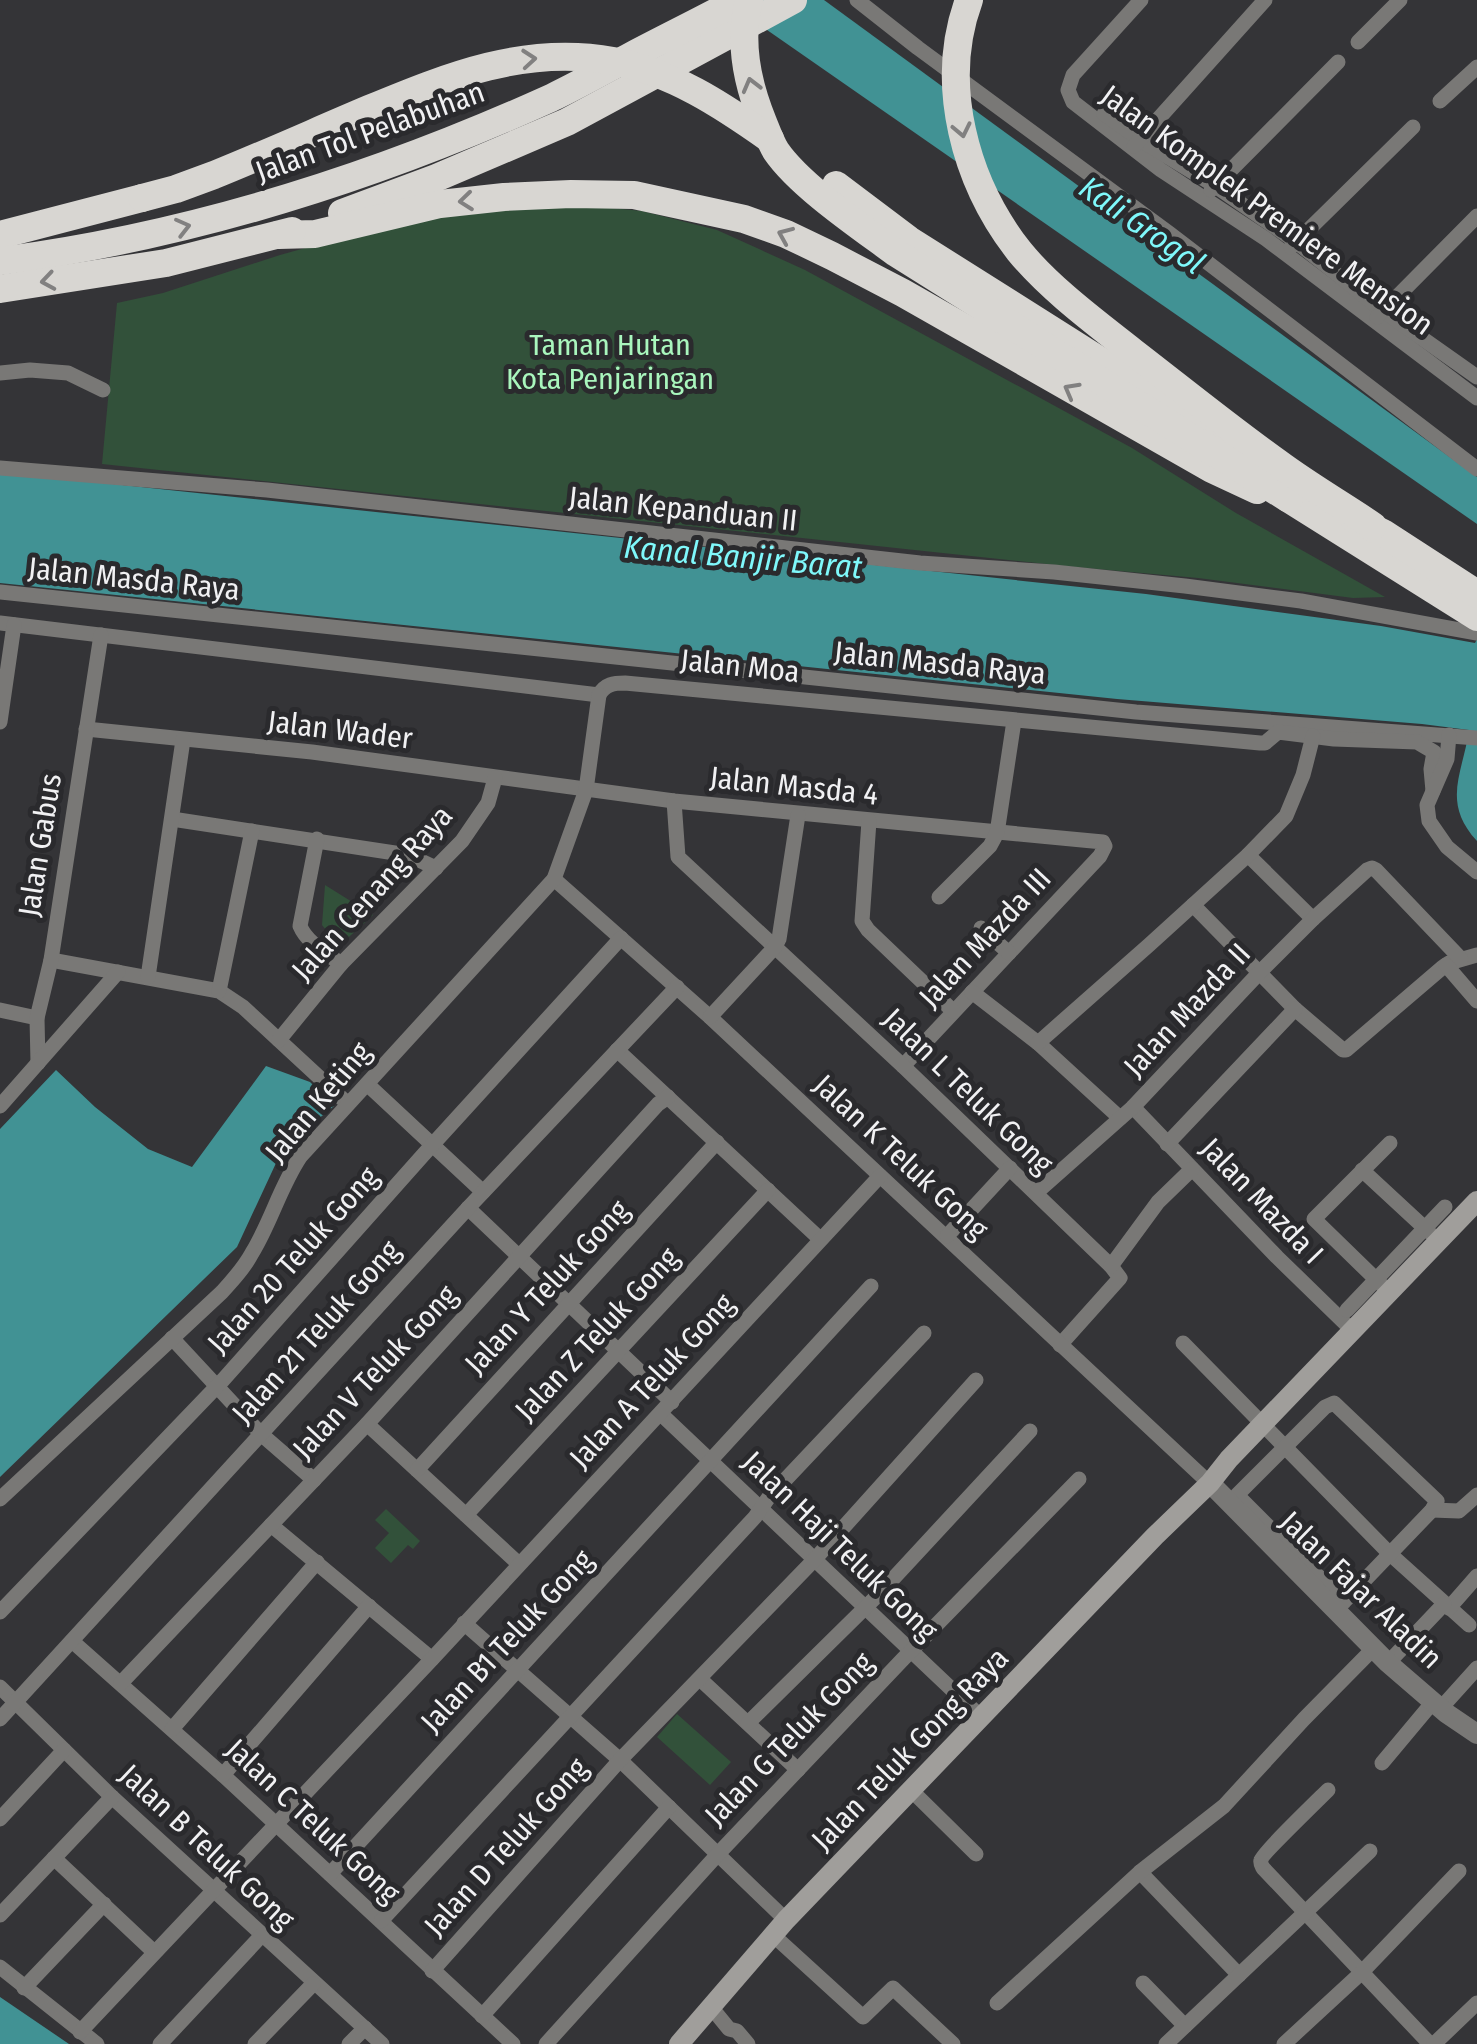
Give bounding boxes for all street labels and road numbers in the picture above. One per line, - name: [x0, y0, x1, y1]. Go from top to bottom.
- street label: Jalan Tol Pelabuhan: [251, 74, 489, 190]
- street label: Jalan Komplek Premiere Mension: [1094, 77, 1440, 343]
- street label: Jalan Kepanduan II: [567, 479, 799, 539]
- street label: Jalan Masda Raya: [27, 550, 241, 608]
- street label: Jalan Masda Raya: [833, 634, 1047, 692]
- street label: Jalan Moa: [679, 642, 801, 690]
- street label: Jalan Wader: [266, 703, 415, 757]
- street label: Jalan Masda 4: [708, 759, 880, 813]
- street label: Jalan Gabus: [11, 771, 69, 919]
- street label: Jalan Cenang Raya: [284, 798, 460, 988]
- street label: Jalan Mazda III: [911, 861, 1059, 1015]
- street label: Jalan Mazda II: [1116, 936, 1258, 1084]
- street label: Jalan L Teluk Gong: [875, 1001, 1061, 1182]
- street label: Jalan Keting: [257, 1034, 379, 1169]
- street label: Jalan K Teluk Gong: [806, 1067, 996, 1248]
- street label: Jalan Mazda I: [1193, 1130, 1331, 1272]
- street label: Jalan 20 Teluk Gong: [200, 1159, 387, 1361]
- street label: Jalan Y Teluk Gong: [457, 1192, 637, 1381]
- street label: Jalan 21 Teluk Gong: [224, 1232, 408, 1431]
- street label: Jalan Z Teluk Gong: [508, 1239, 687, 1428]
- street label: Jalan V Teluk Gong: [285, 1277, 465, 1466]
- street label: Jalan A Teluk Gong: [562, 1286, 743, 1476]
- street label: Jalan Haji Teluk Gong: [735, 1444, 946, 1649]
- street label: Jalan Fajar Aladin: [1273, 1504, 1449, 1676]
- street label: Jalan B1 Teluk Gong: [413, 1542, 601, 1740]
- street label: Jalan Teluk Gong Raya: [804, 1640, 1016, 1858]
- street label: Jalan G Teluk Gong: [697, 1644, 881, 1833]
- street label: Jalan C Teluk Gong: [219, 1731, 408, 1911]
- street label: Jalan D Teluk Gong: [417, 1750, 596, 1943]
- street label: Jalan B Teluk Gong: [112, 1757, 303, 1938]

